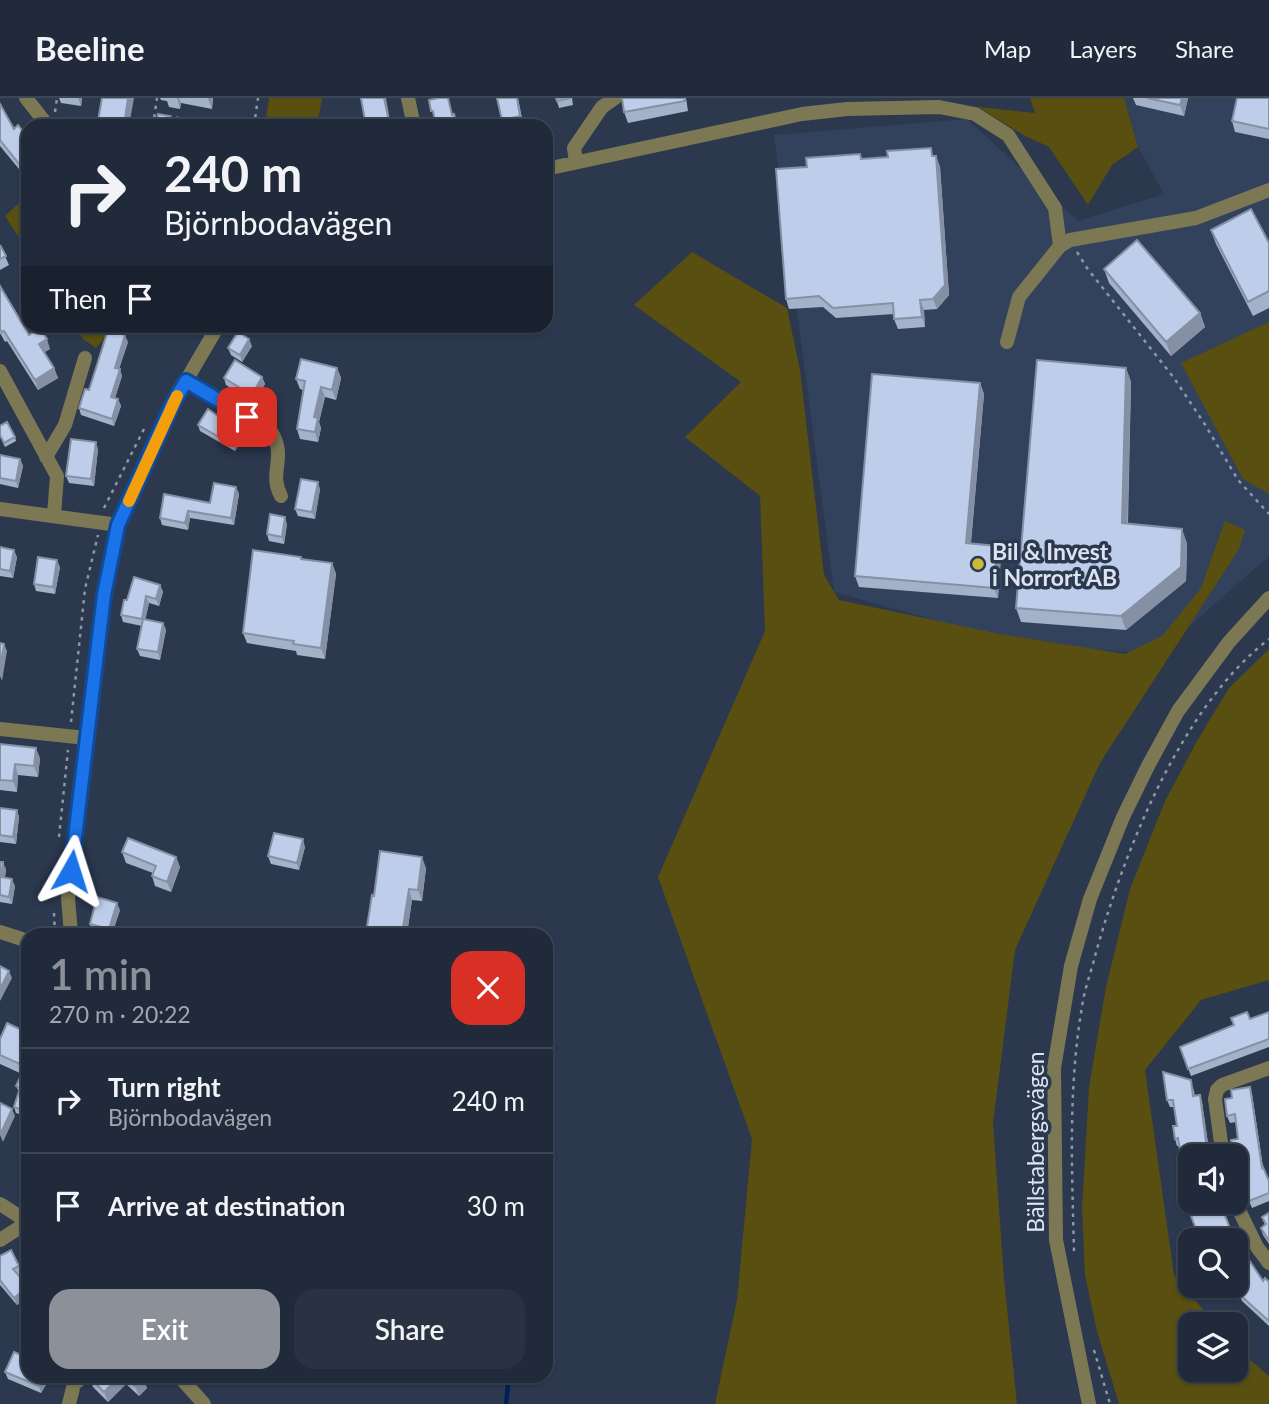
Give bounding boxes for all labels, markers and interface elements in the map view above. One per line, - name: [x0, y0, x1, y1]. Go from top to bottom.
- text: Beeline: [35, 28, 145, 68]
- text: Map: [984, 34, 1031, 63]
- text: Layers: [1069, 34, 1137, 63]
- text: Share: [1175, 34, 1234, 63]
- text: 240 m: [164, 144, 302, 202]
- icon: right: [49, 147, 140, 238]
- text: Björnbodavägen: [164, 203, 392, 242]
- icon: arrive: [121, 280, 159, 318]
- text: Then: [49, 283, 107, 315]
- pin: [217, 387, 277, 447]
- icon: arrive: [228, 398, 266, 436]
- place label: Bil & Invest i Norrort AB: [992, 537, 1117, 591]
- marker: Bil & Invest i Norrort AB: [970, 556, 986, 572]
- position arrow: [34, 834, 108, 908]
- text: 1 min: [49, 949, 153, 999]
- button: close: [451, 951, 525, 1025]
- text: 270 m · 20:22: [49, 1000, 191, 1028]
- street label: Bällstabergsvägen: [1021, 1051, 1049, 1233]
- text: Turn right: [108, 1071, 221, 1103]
- icon: right: [49, 1082, 87, 1120]
- text: 240 m: [452, 1085, 525, 1117]
- text: Björnbodavägen: [108, 1103, 272, 1131]
- map controls: [1178, 1144, 1248, 1382]
- button: sound: [1178, 1144, 1248, 1214]
- icon: arrive: [49, 1187, 87, 1225]
- text: Arrive at destination: [108, 1190, 345, 1222]
- text: 30 m: [467, 1190, 525, 1222]
- button: search: [1178, 1228, 1248, 1298]
- button: Exit: [49, 1289, 280, 1369]
- button: Share: [294, 1289, 525, 1369]
- button: layers: [1178, 1312, 1248, 1382]

